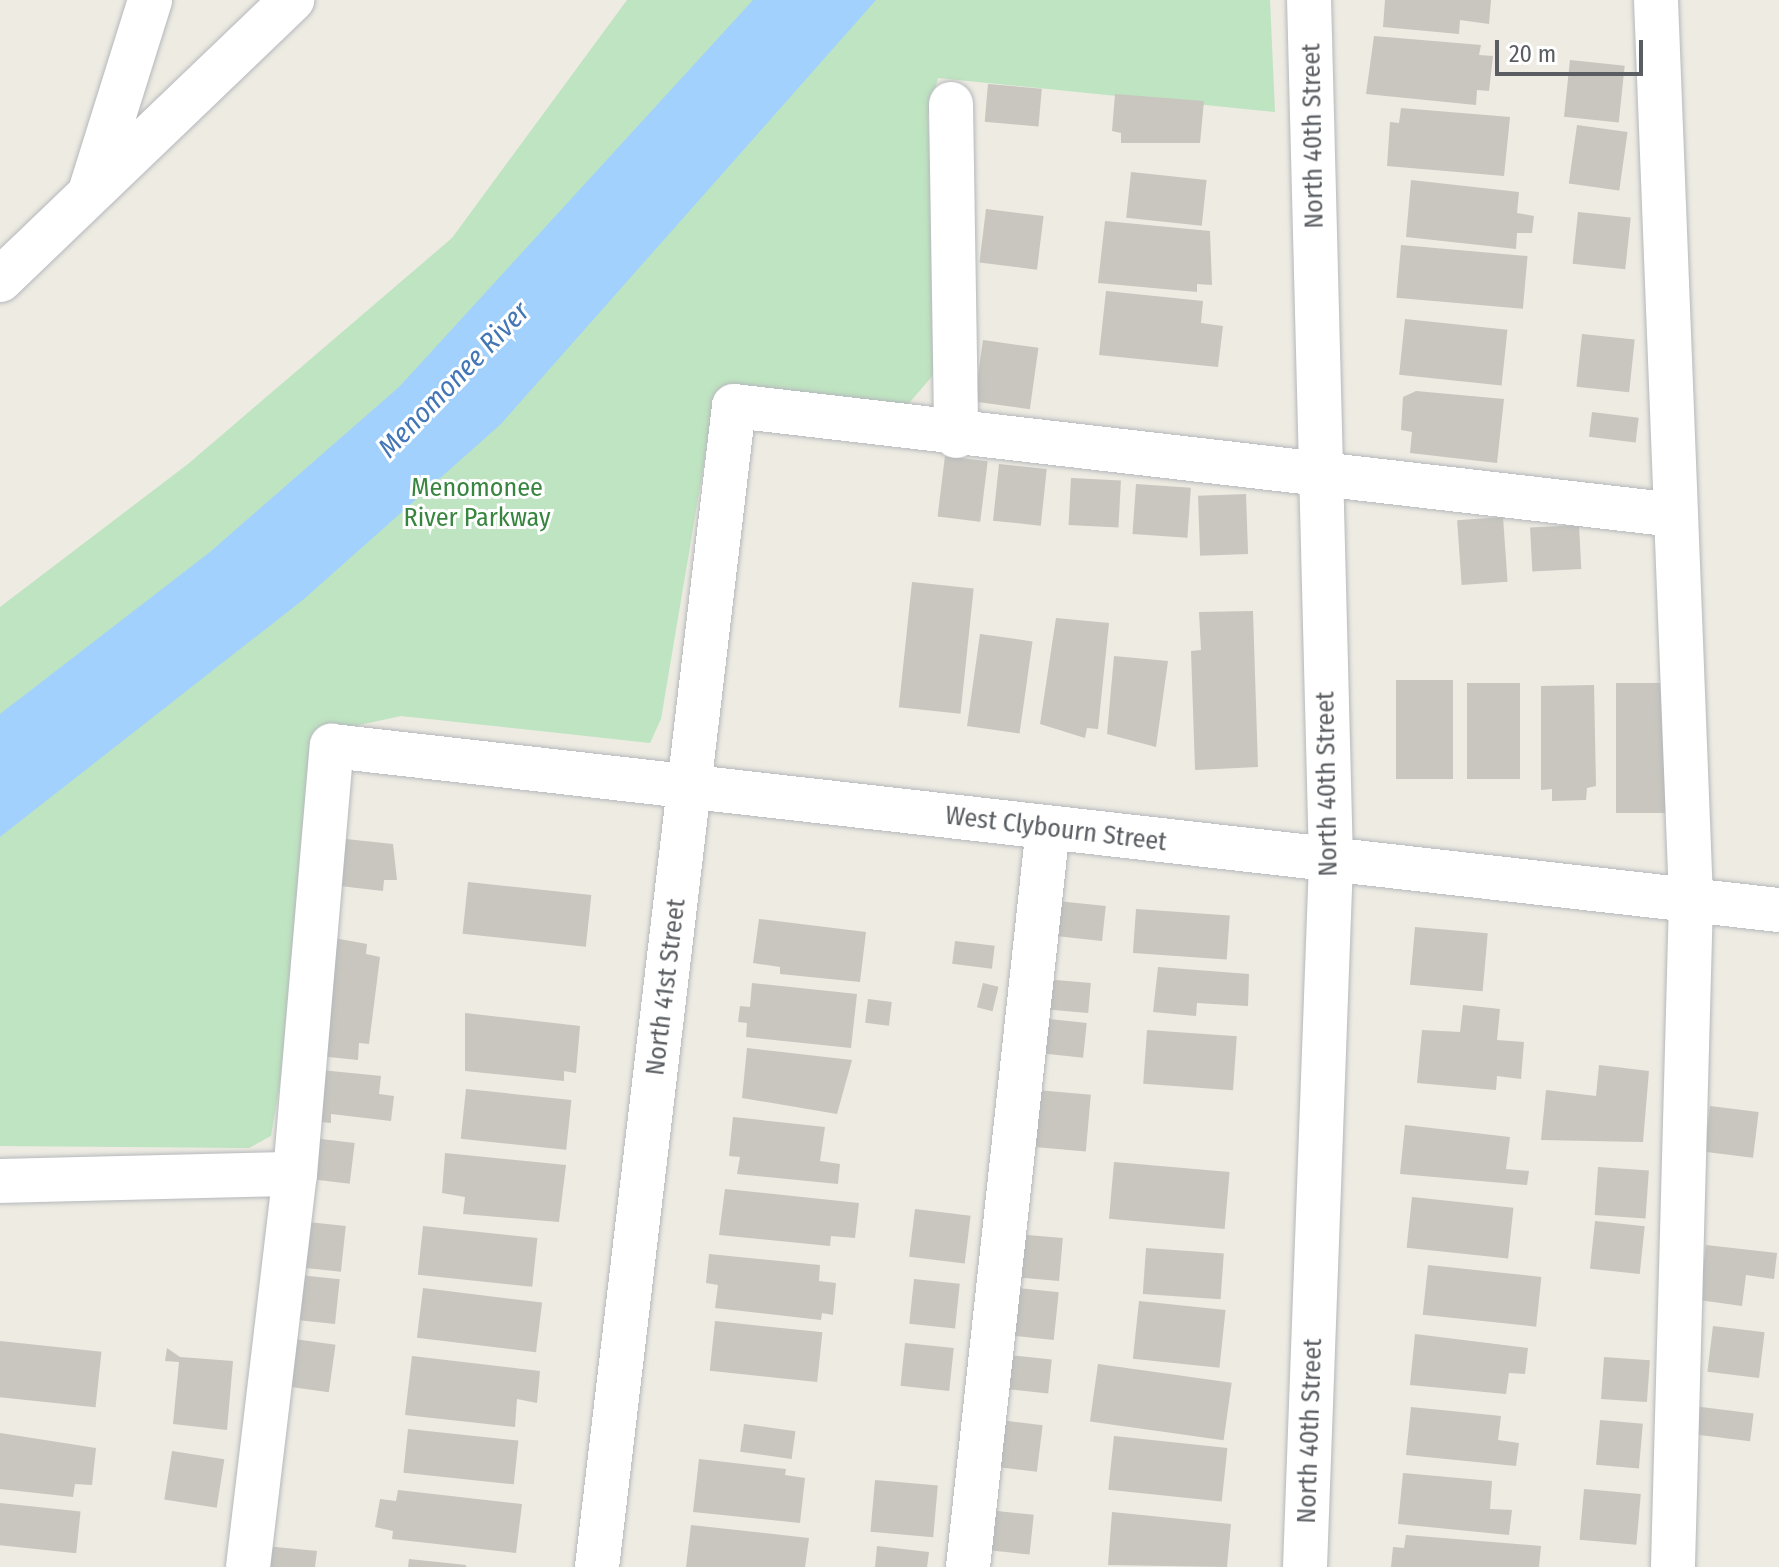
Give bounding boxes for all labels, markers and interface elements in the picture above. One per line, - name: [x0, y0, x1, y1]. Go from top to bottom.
- scale bar: [1499, 24, 1647, 74]
- text: 20 m: [1509, 40, 1556, 68]
- street label: North 40th Street: [1296, 43, 1330, 229]
- water label: Menomonee River: [371, 295, 537, 465]
- park label: Menomonee River Parkway: [403, 472, 551, 534]
- street label: North 40th Street: [1310, 691, 1344, 877]
- street label: West Clybourn Street: [944, 800, 1168, 858]
- street label: North 41st Street: [640, 897, 692, 1077]
- street label: North 40th Street: [1291, 1338, 1329, 1524]

